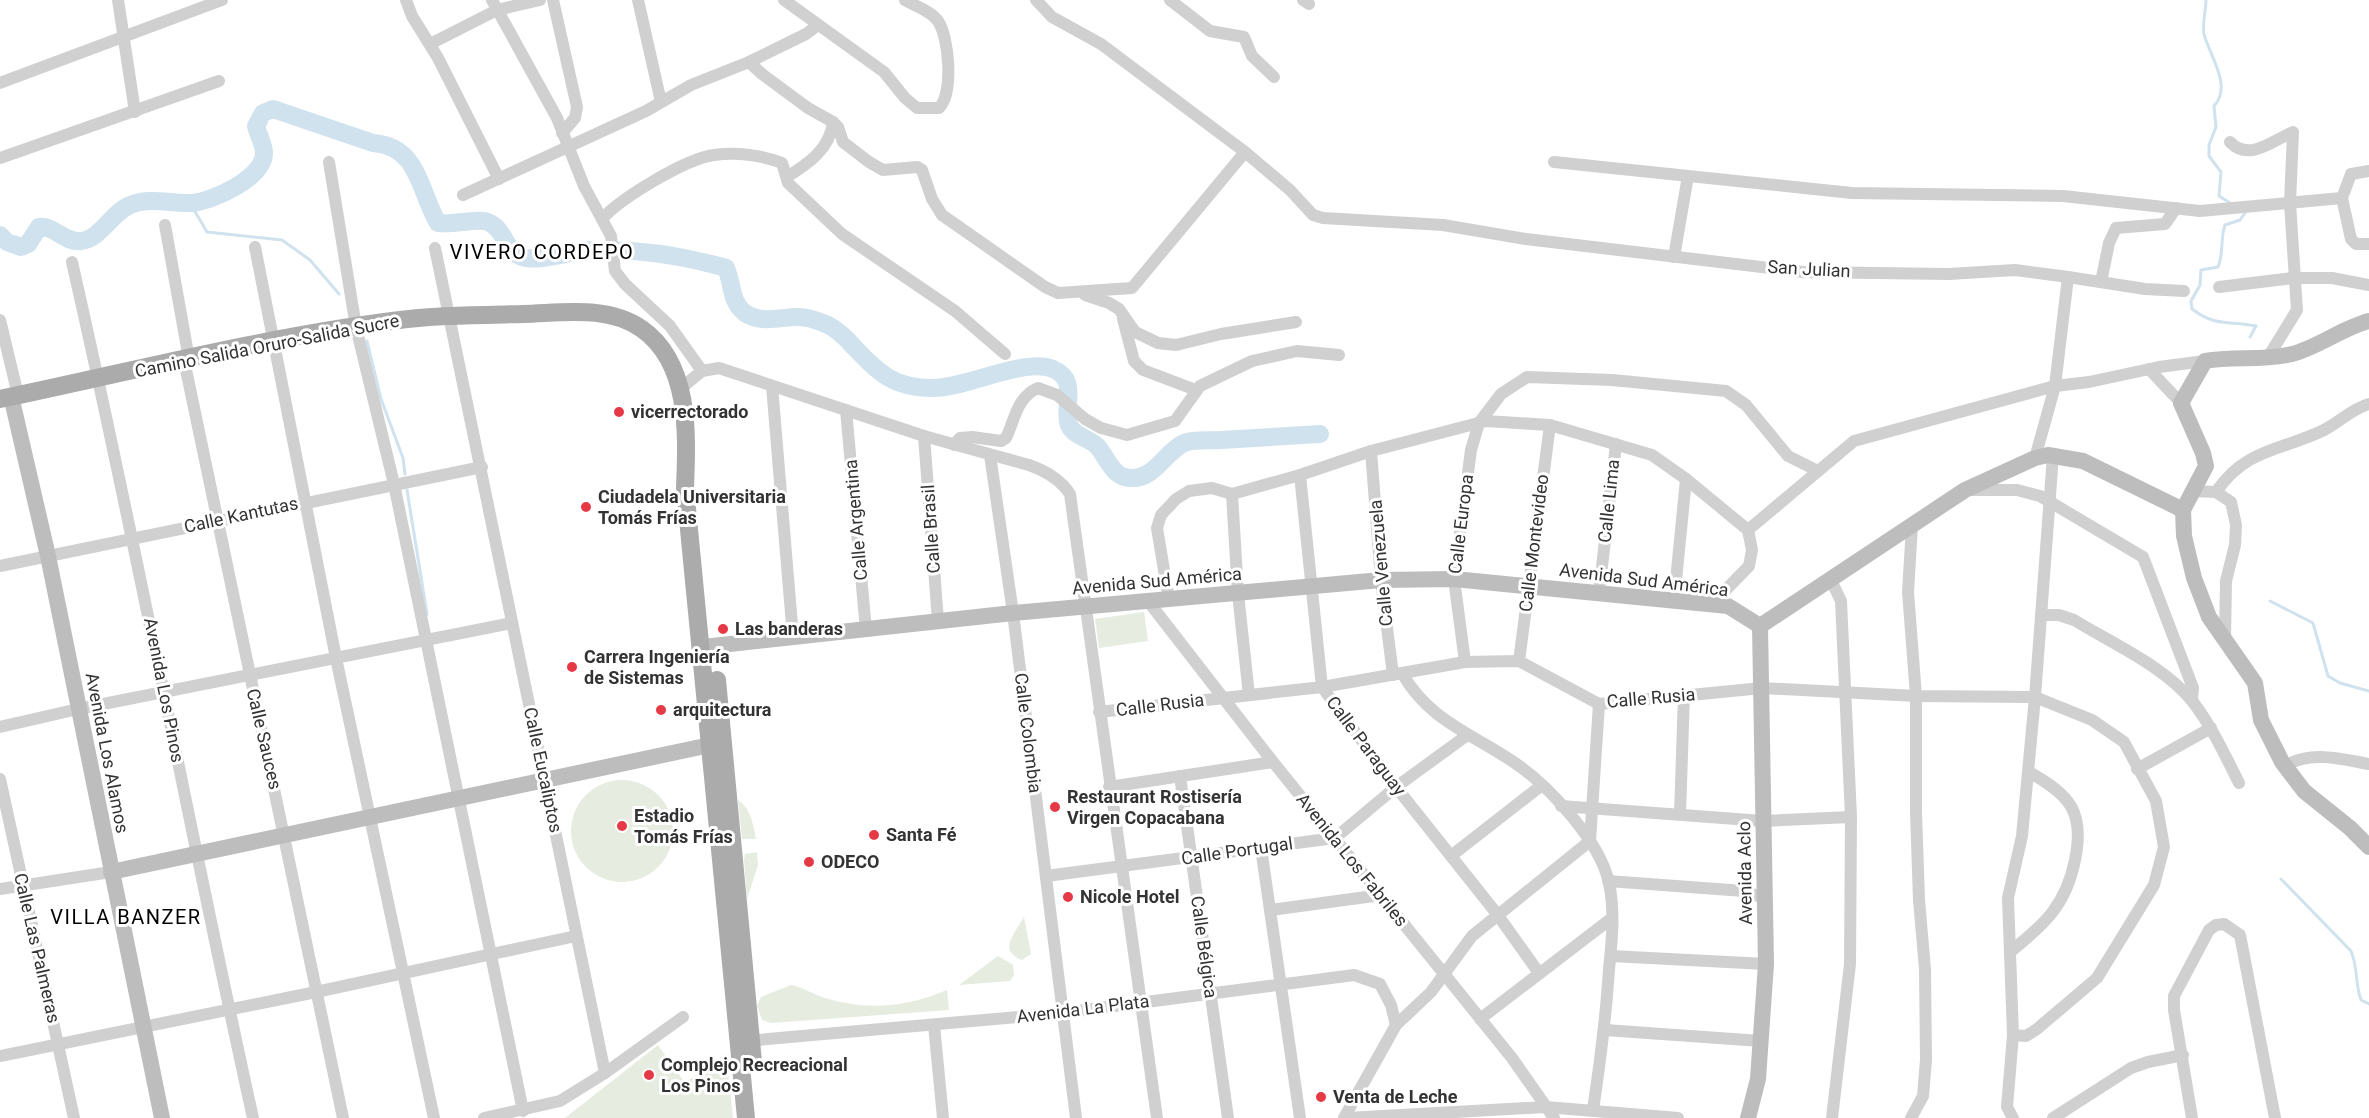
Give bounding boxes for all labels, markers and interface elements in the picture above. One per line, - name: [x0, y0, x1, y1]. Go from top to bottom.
- district label: VIVERO CORDEPO: [450, 240, 634, 264]
- street label: San Julian: [1767, 256, 1851, 281]
- street label: Camino Salida Oruro-Salida Sucre: [133, 310, 401, 381]
- place label: vicerrectorado: [631, 401, 748, 422]
- marker: vicerrectorado: [612, 405, 626, 419]
- street label: Calle Lima: [1594, 458, 1623, 544]
- street label: Calle Argentina: [840, 459, 871, 582]
- street label: Calle Europa: [1444, 473, 1477, 575]
- street label: Calle Montevideo: [1515, 473, 1552, 613]
- street label: Calle Brasil: [917, 484, 944, 574]
- place label: Ciudadela Universitaria Tomás Frías: [598, 486, 786, 528]
- street label: Calle Kantutas: [182, 492, 300, 537]
- street label: Calle Venezuela: [1365, 499, 1396, 627]
- marker: Ciudadela Universitaria Tomás Frías: [579, 500, 593, 514]
- street label: Avenida Sud América: [1558, 559, 1730, 600]
- street label: Avenida Sud América: [1071, 563, 1243, 598]
- street label: Avenida Los Pinos: [140, 616, 189, 764]
- place label: Las banderas: [735, 618, 843, 639]
- marker: Las banderas: [716, 622, 730, 636]
- place label: Carrera Ingeniería de Sistemas: [584, 646, 730, 688]
- marker: Carrera Ingeniería de Sistemas: [565, 660, 579, 674]
- street label: Avenida Los Alamos: [82, 671, 133, 835]
- street label: Calle Colombia: [1011, 672, 1046, 794]
- street label: Calle Rusia: [1606, 683, 1696, 712]
- street label: Calle Sauces: [243, 686, 286, 791]
- street label: Calle Rusia: [1115, 689, 1205, 720]
- street label: Calle Paraguay: [1322, 692, 1411, 800]
- place label: arquitectura: [673, 699, 772, 720]
- marker: arquitectura: [654, 703, 668, 717]
- street label: Calle Eucaliptos: [520, 705, 567, 834]
- place label: Restaurant Rostisería Virgen Copacabana: [1067, 786, 1242, 828]
- street label: Avenida Los Fabriles: [1292, 789, 1413, 930]
- marker: Restaurant Rostisería Virgen Copacabana: [1048, 800, 1062, 814]
- place label: Estadio Tomás Frías: [634, 805, 733, 847]
- marker: Estadio Tomás Frías: [615, 819, 629, 833]
- street label: Avenida Aclo: [1733, 821, 1756, 925]
- place label: Santa Fé: [886, 824, 957, 845]
- marker: Santa Fé: [867, 828, 881, 842]
- street label: Calle Portugal: [1180, 832, 1294, 869]
- place label: ODECO: [821, 851, 879, 872]
- marker: ODECO: [802, 855, 816, 869]
- street label: Calle Las Palmeras: [10, 871, 65, 1025]
- place label: Nicole Hotel: [1080, 886, 1179, 907]
- marker: Nicole Hotel: [1061, 890, 1075, 904]
- street label: Calle Bélgica: [1187, 894, 1222, 999]
- district label: VILLA BANZER: [50, 905, 202, 929]
- street label: Avenida La Plata: [1015, 990, 1150, 1027]
- place label: Complejo Recreacional Los Pinos: [661, 1054, 848, 1096]
- marker: Complejo Recreacional Los Pinos: [642, 1068, 656, 1082]
- place label: Venta de Leche: [1333, 1086, 1458, 1107]
- marker: Venta de Leche: [1314, 1090, 1328, 1104]

